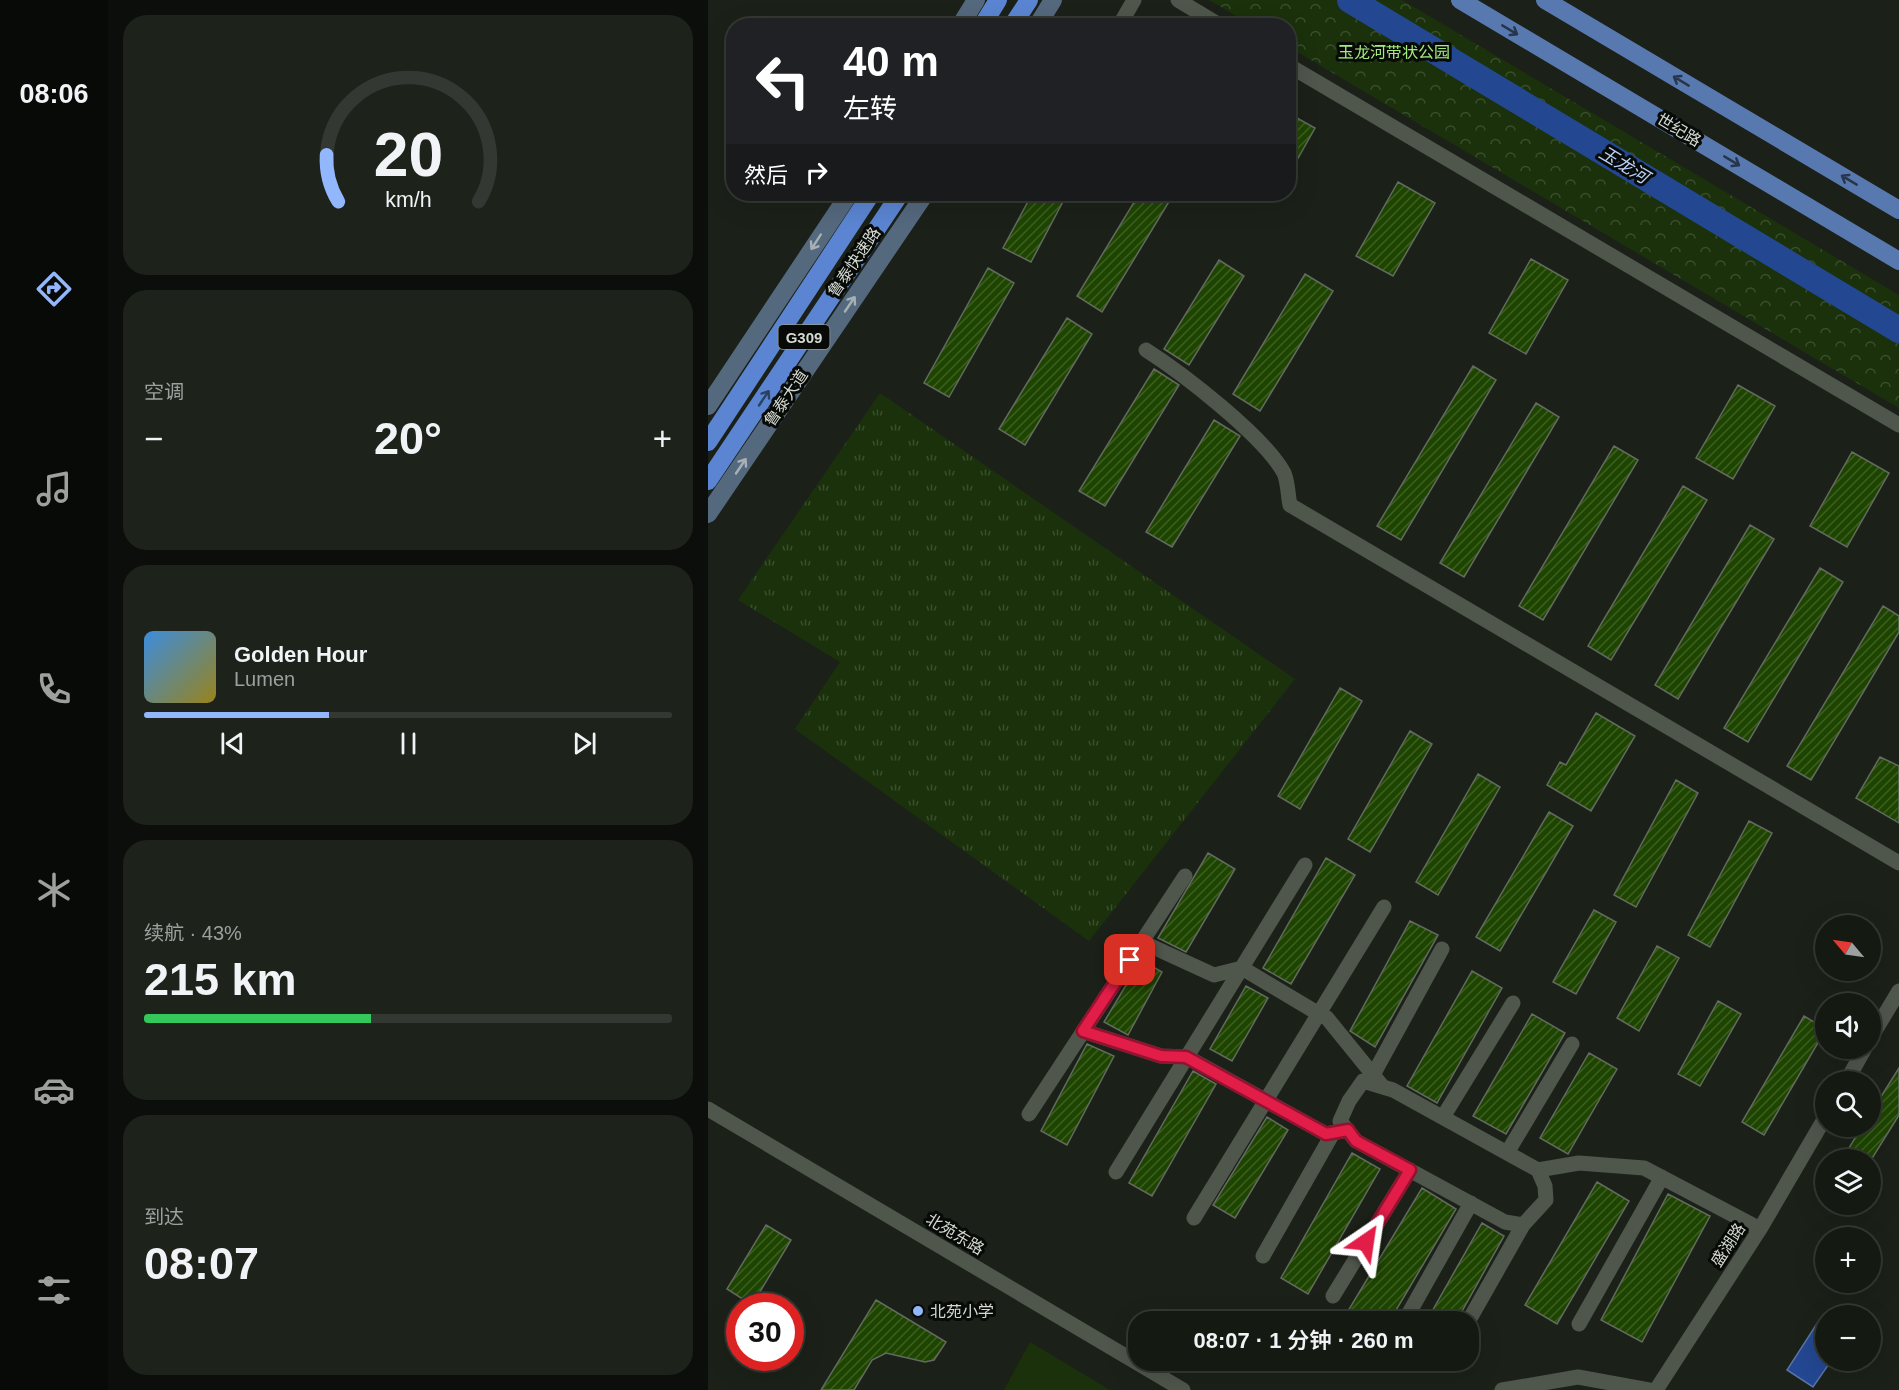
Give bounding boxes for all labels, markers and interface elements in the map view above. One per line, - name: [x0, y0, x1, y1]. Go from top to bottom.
- one-way arrow: [1501, 24, 1518, 36]
- text: 40 m: [843, 38, 939, 85]
- icon: left: [744, 42, 822, 120]
- park label: 玉龙河带状公园: [1338, 44, 1450, 61]
- one-way arrow: [1673, 74, 1690, 86]
- text: 08:06: [19, 79, 89, 109]
- text: 左转: [843, 94, 897, 124]
- street label: 世纪路: [1654, 110, 1704, 150]
- text: 20: [373, 120, 443, 189]
- water label: 玉龙河: [1596, 143, 1655, 189]
- icon: right: [800, 156, 833, 189]
- one-way arrow: [1723, 156, 1740, 168]
- text: 然后: [744, 163, 788, 188]
- one-way arrow: [1841, 174, 1858, 186]
- text: km/h: [385, 188, 431, 212]
- street label: 鲁泰快速路: [824, 224, 883, 300]
- one-way arrow: [810, 234, 823, 251]
- icon: directions: [33, 268, 75, 310]
- one-way arrow: [844, 297, 856, 313]
- road number: G309: [778, 325, 830, 349]
- street label: 鲁泰大道: [760, 366, 811, 429]
- text: 空调: [144, 381, 184, 403]
- one-way arrow: [758, 390, 770, 406]
- text: 20°: [374, 413, 442, 464]
- text: −: [144, 420, 163, 457]
- text: +: [653, 420, 672, 457]
- one-way arrow: [735, 458, 747, 474]
- icon: music: [33, 468, 75, 510]
- text: Golden Hour: [234, 642, 367, 667]
- icon: phone: [33, 668, 75, 710]
- text: Lumen: [234, 668, 295, 690]
- icon: previous: [216, 727, 249, 760]
- icon: pause: [392, 727, 425, 760]
- icon: next: [568, 727, 601, 760]
- icon: climate: [33, 869, 75, 911]
- north arrow: [1815, 915, 1881, 981]
- map controls: [1815, 915, 1881, 1371]
- text: 续航 · 43%: [144, 922, 242, 944]
- pin: [1104, 934, 1155, 985]
- icon: arrive: [1113, 943, 1146, 976]
- text: 215 km: [144, 954, 297, 1005]
- button: sound: [1815, 993, 1881, 1059]
- icon: car: [33, 1069, 75, 1111]
- button: search: [1815, 1071, 1881, 1137]
- button: layers: [1815, 1149, 1881, 1215]
- text: 到达: [144, 1206, 184, 1228]
- street label: 北苑东路: [923, 1210, 987, 1258]
- position arrow: [1334, 1210, 1398, 1274]
- street label: 盛湖路: [1708, 1220, 1748, 1270]
- button: +: [1815, 1227, 1881, 1293]
- text: 08:07: [144, 1238, 259, 1289]
- icon: filters: [33, 1269, 75, 1311]
- speed limit sign: 30: [726, 1293, 804, 1371]
- place label: 北苑小学: [930, 1303, 994, 1320]
- marker: 北苑小学: [911, 1304, 925, 1318]
- button: −: [1815, 1305, 1881, 1371]
- text: 08:07 · 1 分钟 · 260 m: [1193, 1328, 1414, 1353]

